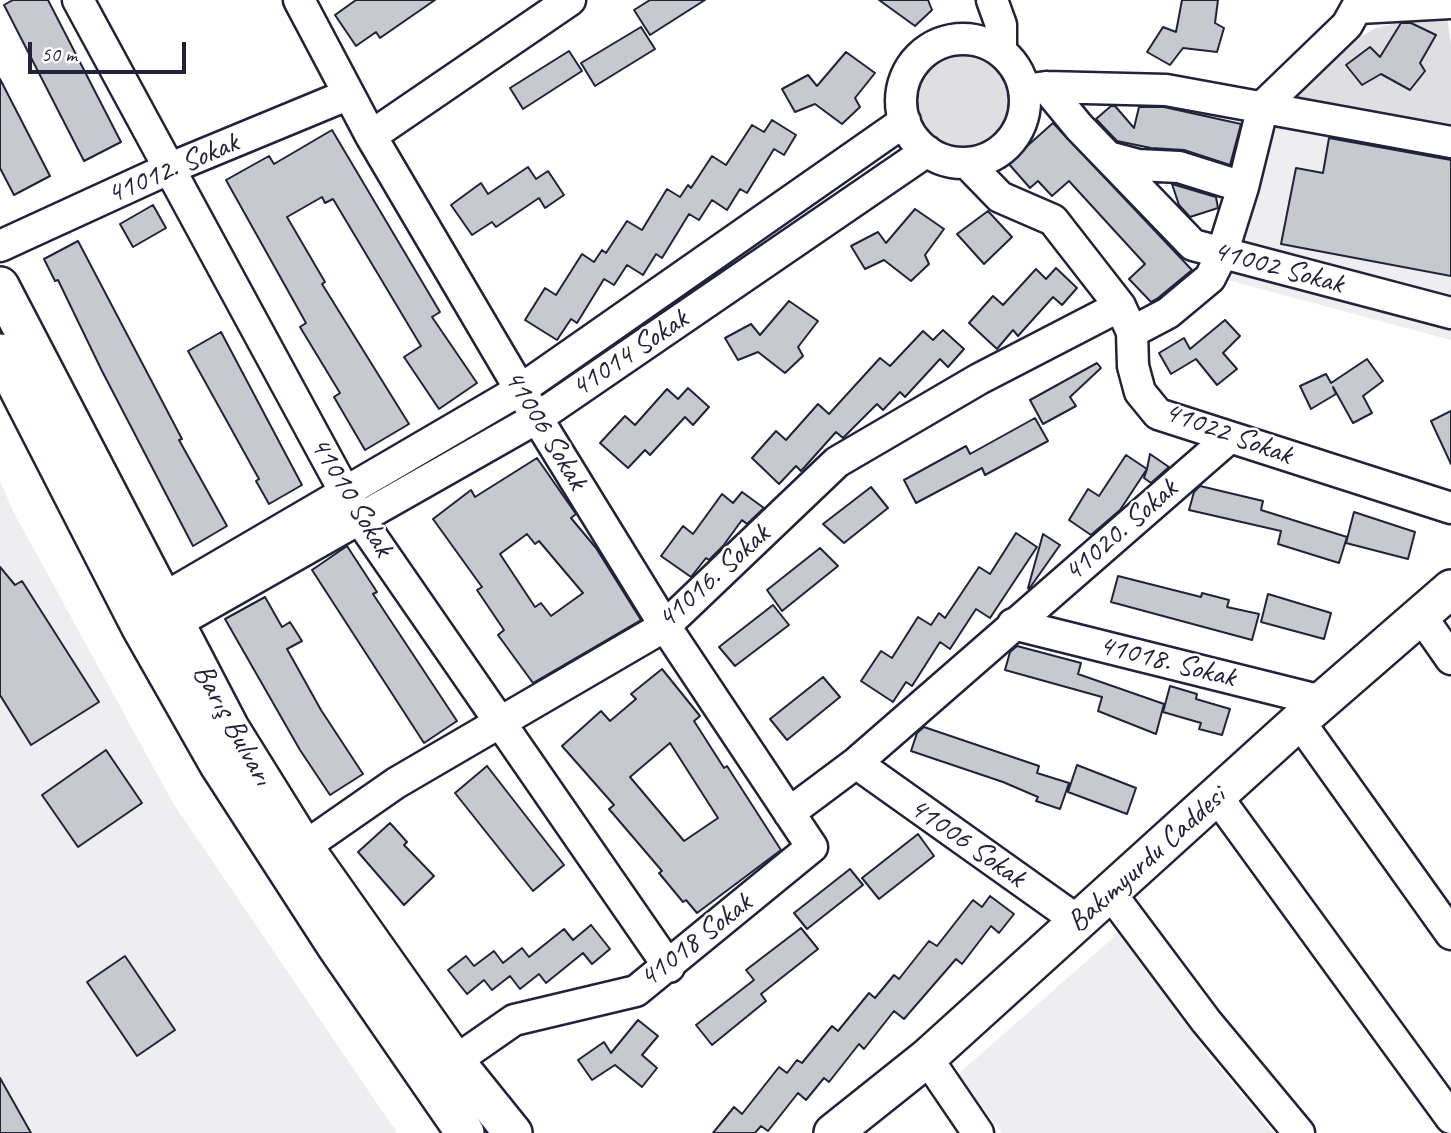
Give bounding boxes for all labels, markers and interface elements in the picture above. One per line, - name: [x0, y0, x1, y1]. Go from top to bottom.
- scale bar: [32, 28, 189, 72]
- text: 50 m: [41, 41, 77, 67]
- street label: 41012. Sokak: [102, 125, 244, 213]
- street label: 41002 Sokak: [1209, 233, 1347, 303]
- street label: 41014 Sokak: [565, 302, 695, 406]
- street label: 41006 Sokak: [495, 363, 595, 497]
- street label: 41022 Sokak: [1159, 394, 1297, 474]
- street label: 41010 Sokak: [301, 430, 401, 564]
- street label: 41020. Sokak: [1057, 472, 1185, 590]
- street label: 41016. Sokak: [650, 517, 778, 637]
- street label: 41018. Sokak: [1095, 628, 1239, 696]
- street label: Barış Bulvarı: [184, 658, 280, 792]
- street label: Bakımyurdu Caddesi: [1060, 779, 1234, 941]
- street label: 41006 Sokak: [902, 790, 1032, 896]
- street label: 41018 Sokak: [632, 886, 760, 996]

